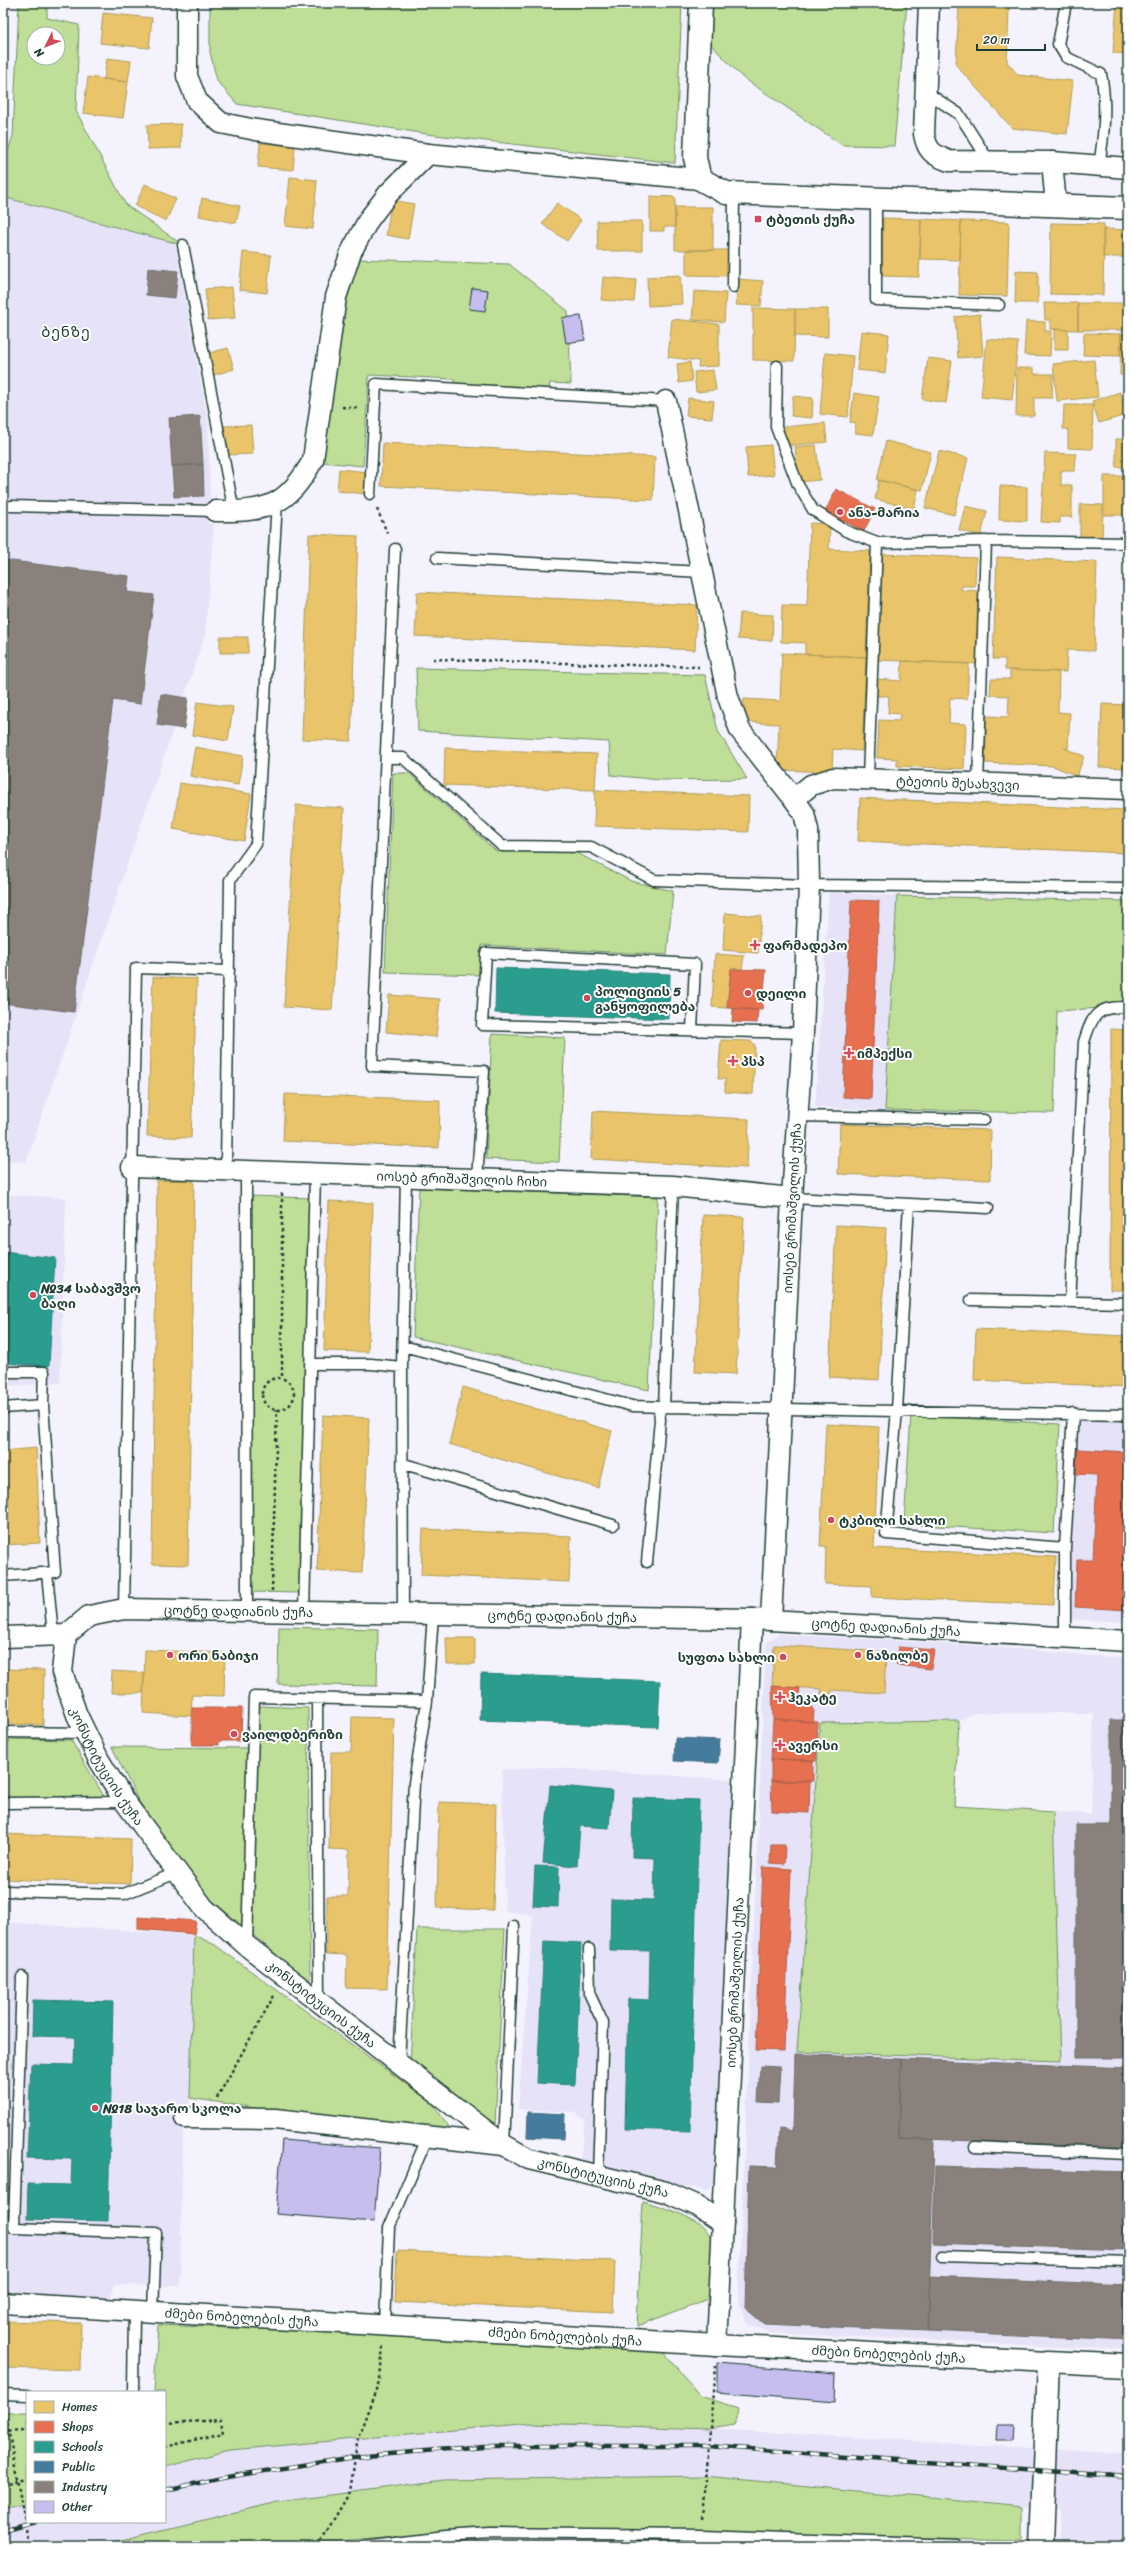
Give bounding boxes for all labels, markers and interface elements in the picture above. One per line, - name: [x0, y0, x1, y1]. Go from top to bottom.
- north arrow: [26, 26, 66, 66]
- scale bar: [977, 26, 1045, 52]
- text: 20 m: [983, 29, 1010, 51]
- text: N: [29, 43, 49, 62]
- place label: ტბეთის ქუჩა: [766, 208, 855, 231]
- marker: ტბეთის ქუჩა: [753, 214, 763, 224]
- district label: ბენზე: [41, 319, 91, 345]
- place label: ანა-მარია: [848, 501, 920, 524]
- marker: ანა-მარია: [835, 507, 845, 517]
- street label: ტბეთის შესახვევი: [896, 769, 1020, 796]
- place label: ფარმადეპო: [763, 934, 847, 957]
- marker: ფარმადეპო: [750, 940, 760, 950]
- place label: პოლიციის 5 განყოფილება: [595, 980, 695, 1018]
- place label: დეილი: [756, 982, 806, 1005]
- marker: დეილი: [743, 988, 753, 998]
- marker: პოლიციის 5 განყოფილება: [582, 993, 592, 1003]
- place label: იმპექსი: [857, 1042, 912, 1065]
- marker: იმპექსი: [844, 1048, 854, 1058]
- place label: პსპ: [741, 1050, 765, 1073]
- marker: პსპ: [728, 1056, 738, 1066]
- street label: იოსებ გრიშაშვილის ქუჩა: [776, 1122, 808, 1294]
- street label: იოსებ გრიშაშვილის ჩიხი: [376, 1164, 548, 1193]
- place label: №34 საბავშვო ბაღი: [40, 1277, 141, 1315]
- marker: №34 საბავშვო ბაღი: [28, 1290, 38, 1300]
- place label: ტკბილი სახლი: [839, 1509, 946, 1532]
- marker: ტკბილი სახლი: [826, 1515, 836, 1525]
- street label: ცოტნე დადიანის ქუჩა: [164, 1598, 313, 1624]
- street label: ცოტნე დადიანის ქუჩა: [488, 1603, 637, 1629]
- street label: ცოტნე დადიანის ქუჩა: [811, 1611, 961, 1643]
- place label: ორი ნაბიჯი: [178, 1644, 259, 1667]
- place label: ნაზილბე: [866, 1644, 928, 1667]
- place label: სუფთა სახლი: [678, 1646, 775, 1669]
- marker: ორი ნაბიჯი: [165, 1650, 175, 1660]
- marker: ნაზილბე: [853, 1650, 863, 1660]
- marker: სუფთა სახლი: [778, 1652, 788, 1662]
- place label: ჰეკატე: [788, 1686, 837, 1709]
- marker: ჰეკატე: [775, 1692, 785, 1702]
- street label: კონსტიტუციის ქუჩა: [64, 1704, 150, 1830]
- place label: ვაილდბერიზი: [242, 1723, 343, 1746]
- marker: ვაილდბერიზი: [229, 1729, 239, 1739]
- place label: ავერსი: [788, 1734, 838, 1757]
- marker: ავერსი: [775, 1740, 785, 1750]
- street label: იოსებ გრიშაშვილის ქუჩა: [719, 1897, 750, 2068]
- street label: კონსტიტუციის ქუჩა: [261, 1954, 382, 2054]
- place label: №18 საჯარო სკოლა: [102, 2097, 241, 2120]
- marker: №18 საჯარო სკოლა: [90, 2103, 100, 2113]
- street label: კონსტიტუციის ქუჩა: [535, 2150, 671, 2204]
- street label: ძმები ნობელების ქუჩა: [164, 2301, 319, 2333]
- street label: ძმები ნობელების ქუჩა: [487, 2320, 643, 2352]
- street label: ძმები ნობელების ქუჩა: [811, 2338, 966, 2369]
- legend: [26, 2391, 166, 2523]
- text: Homes: [62, 2396, 98, 2418]
- text: Shops: [62, 2416, 93, 2438]
- text: Schools: [62, 2436, 103, 2458]
- text: Public: [62, 2456, 95, 2478]
- text: Industry: [61, 2476, 108, 2498]
- text: Other: [62, 2496, 93, 2518]

